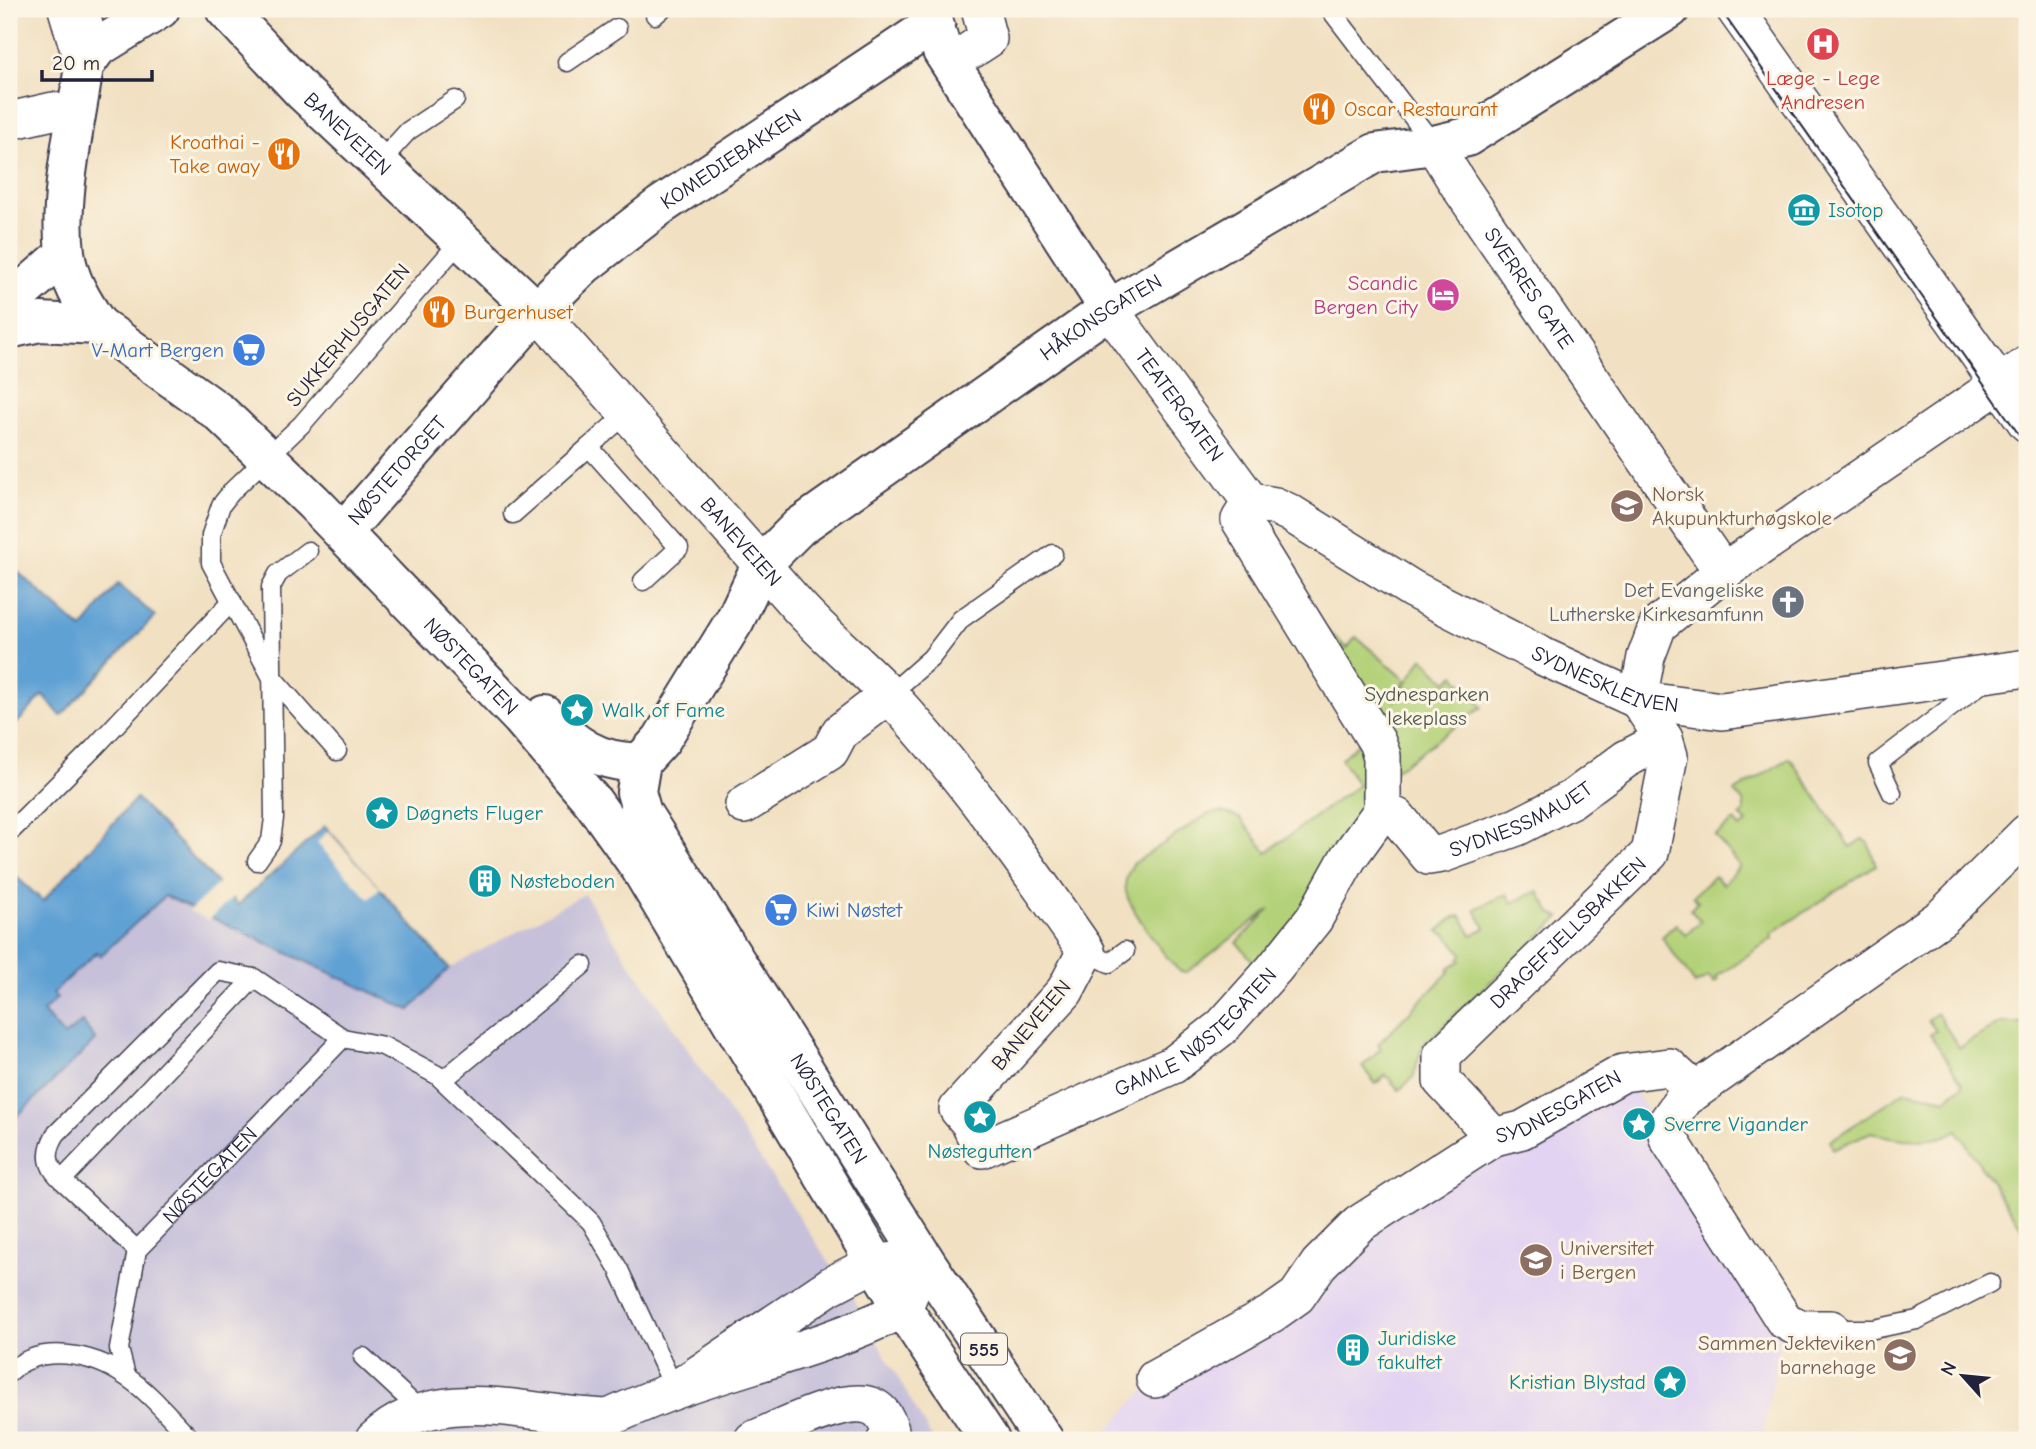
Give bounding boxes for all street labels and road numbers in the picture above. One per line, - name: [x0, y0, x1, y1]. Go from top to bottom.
- street label: BANEVEIEN: [299, 87, 396, 180]
- street label: KOMEDIEBAKKEN: [656, 104, 805, 214]
- street label: SVERRES GATE: [1479, 223, 1579, 353]
- street label: SUKKERHUSGATEN: [281, 259, 415, 411]
- street label: HÅKONSGATEN: [1035, 269, 1166, 366]
- street label: TEATERGATEN: [1130, 344, 1229, 466]
- street label: NØSTETORGET: [343, 411, 451, 530]
- street label: BANEVEIEN: [696, 492, 787, 591]
- street label: NØSTEGATEN: [419, 613, 523, 720]
- street label: SYDNESKLEIVEN: [1528, 641, 1680, 717]
- street label: SYDNESSMAUET: [1446, 776, 1597, 862]
- street label: DRAGEFJELLSBAKKEN: [1485, 852, 1651, 1014]
- street label: GAMLE NØSTEGATEN: [1111, 963, 1281, 1101]
- street label: BANEVEIEN: [986, 975, 1076, 1075]
- street label: NØSTEGATEN: [785, 1049, 873, 1168]
- street label: SYDNESGATEN: [1493, 1065, 1625, 1148]
- street label: NØSTEGATEN: [158, 1122, 262, 1228]
- road number: 555: [961, 1334, 1007, 1364]

